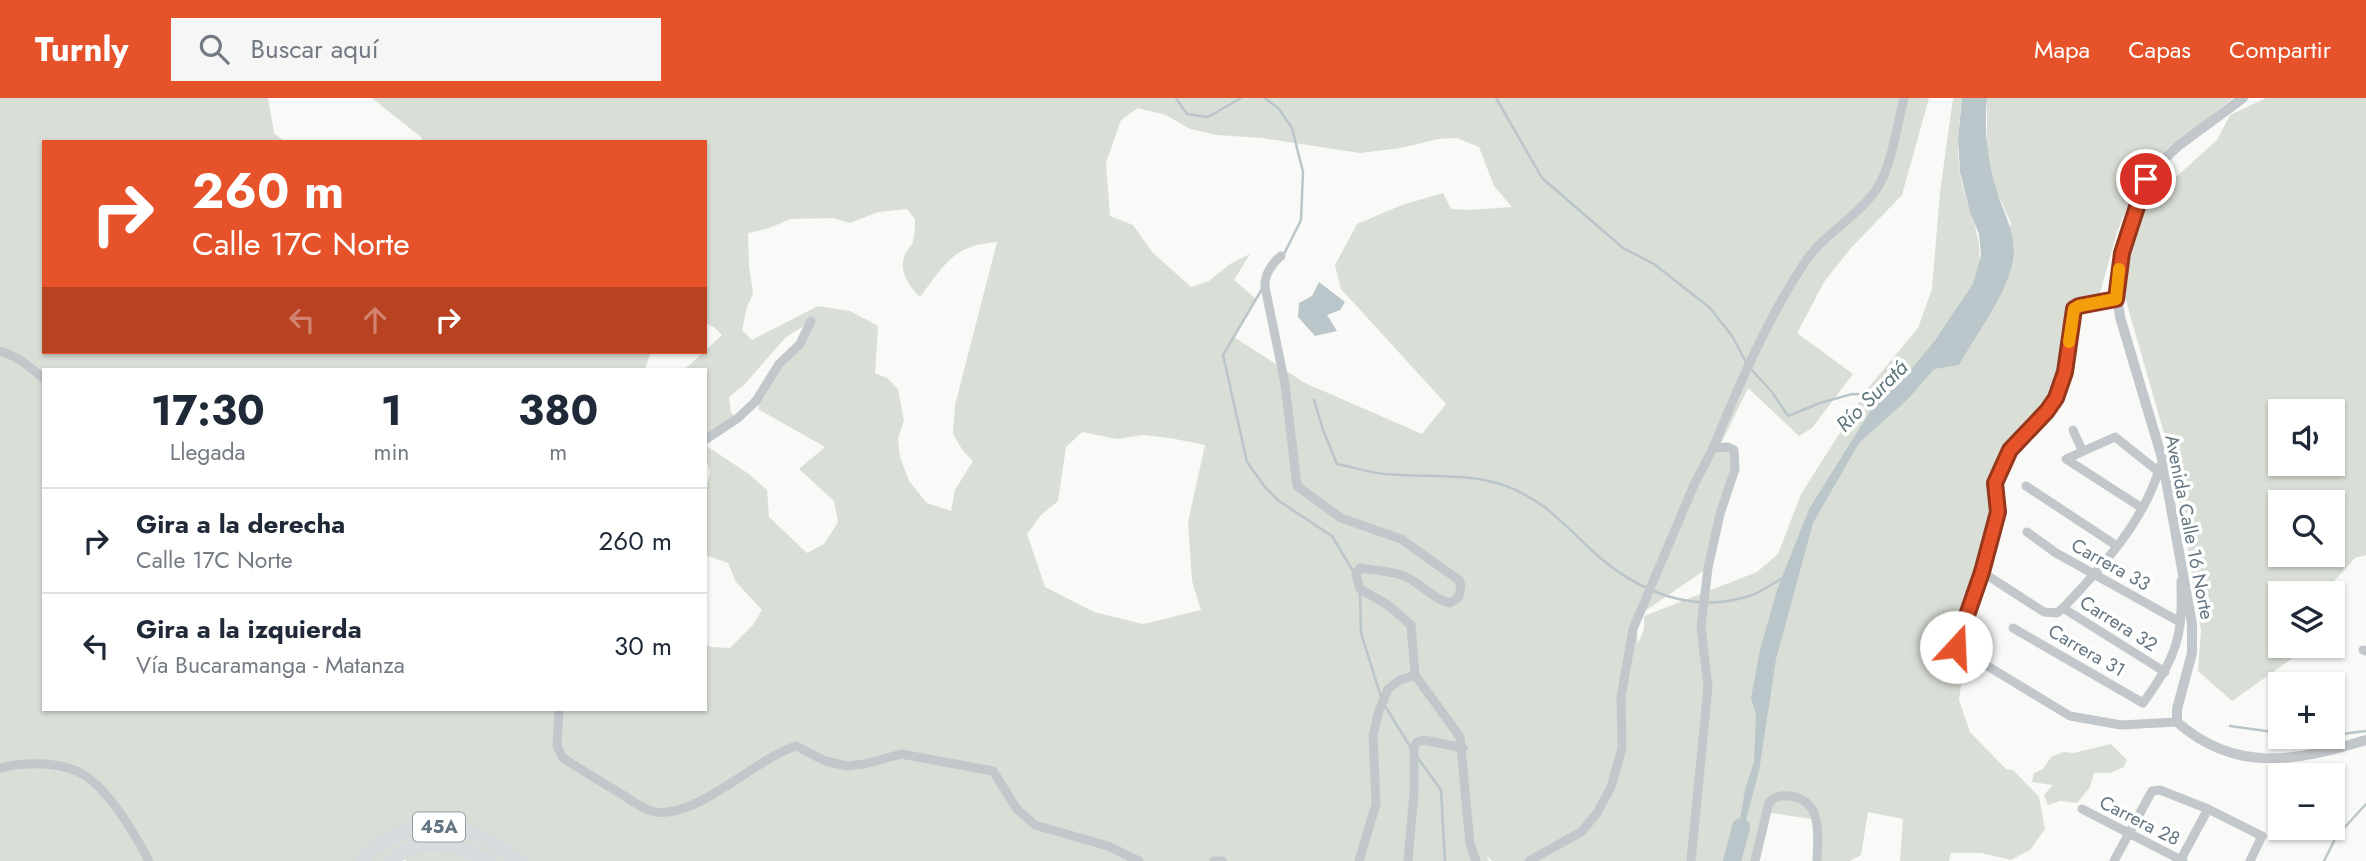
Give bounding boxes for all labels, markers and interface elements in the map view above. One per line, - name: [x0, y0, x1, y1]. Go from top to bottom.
- search box: [171, 18, 661, 81]
- text: Turnly: [35, 26, 129, 73]
- icon: search: [195, 30, 233, 68]
- text: Buscar aquí: [251, 30, 379, 68]
- text: Mapa: [2034, 32, 2090, 67]
- text: Capas: [2128, 32, 2191, 67]
- text: Compartir: [2229, 32, 2331, 67]
- pin: [2116, 149, 2176, 209]
- text: 260 m: [192, 156, 344, 226]
- icon: arrive: [2127, 160, 2165, 198]
- icon: right: [77, 168, 168, 259]
- text: Calle 17C Norte: [192, 221, 410, 267]
- icon: left: [283, 301, 321, 339]
- icon: ahead: [356, 301, 394, 339]
- icon: right: [429, 301, 467, 339]
- water label: Río Suratá: [1829, 353, 1915, 439]
- text: 17:30: [151, 380, 265, 441]
- text: 1: [381, 380, 402, 441]
- text: 380: [518, 380, 598, 441]
- map controls: [2268, 399, 2345, 840]
- button: sound: [2268, 399, 2345, 476]
- street label: Avenida Calle 16 Norte: [2158, 432, 2221, 622]
- text: Llegada: [170, 435, 246, 469]
- text: min: [373, 435, 409, 469]
- text: m: [549, 435, 567, 469]
- button: search: [2268, 490, 2345, 567]
- text: Gira a la derecha: [136, 505, 345, 543]
- icon: right: [77, 522, 115, 560]
- text: 260 m: [599, 522, 672, 560]
- street label: Carrera 33: [2066, 532, 2155, 597]
- text: Calle 17C Norte: [136, 543, 293, 577]
- button: layers: [2268, 581, 2345, 658]
- street label: Carrera 32: [2075, 589, 2163, 658]
- text: Gira a la izquierda: [136, 610, 362, 648]
- position arrow: [1919, 610, 1993, 684]
- street label: Carrera 31: [2043, 617, 2130, 683]
- icon: left: [77, 627, 115, 665]
- text: 30 m: [614, 627, 672, 665]
- text: Vía Bucaramanga - Matanza: [136, 648, 405, 682]
- button: +: [2268, 672, 2345, 749]
- button: −: [2268, 763, 2345, 840]
- street label: Carrera 28: [2095, 789, 2185, 852]
- road number: 45A: [413, 812, 465, 842]

